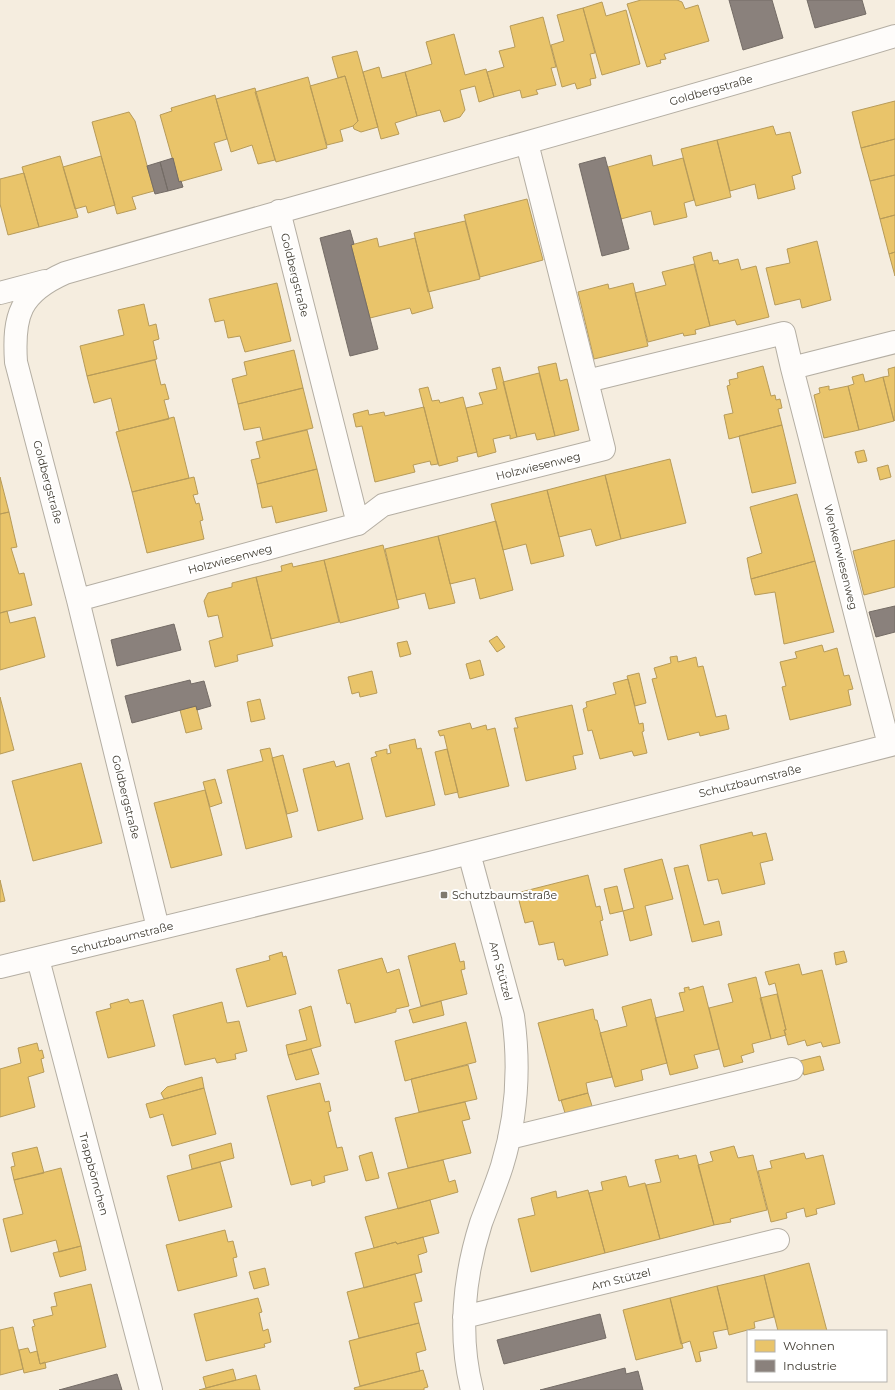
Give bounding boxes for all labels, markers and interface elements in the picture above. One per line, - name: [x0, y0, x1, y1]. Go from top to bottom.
- street label: Goldbergstraße: [668, 71, 755, 109]
- street label: Goldbergstraße: [278, 232, 312, 319]
- street label: Goldbergstraße: [30, 439, 66, 526]
- street label: Holzwiesenweg: [494, 449, 582, 483]
- street label: Wenkenwiesenweg: [821, 503, 861, 611]
- street label: Holzwiesenweg: [186, 541, 274, 577]
- street label: Goldbergstraße: [109, 754, 143, 841]
- street label: Schutzbaumstraße: [697, 761, 803, 800]
- place label: Schutzbaumstraße: [452, 888, 557, 902]
- marker: Schutzbaumstraße: [439, 890, 449, 900]
- street label: Schutzbaumstraße: [69, 918, 175, 957]
- street label: Am Stützel: [486, 940, 516, 1002]
- street label: Trappbörnchen: [76, 1131, 112, 1217]
- street label: Am Stützel: [590, 1265, 652, 1293]
- legend: [747, 1330, 887, 1382]
- text: Wohnen: [783, 1338, 835, 1353]
- text: Industrie: [783, 1358, 837, 1373]

